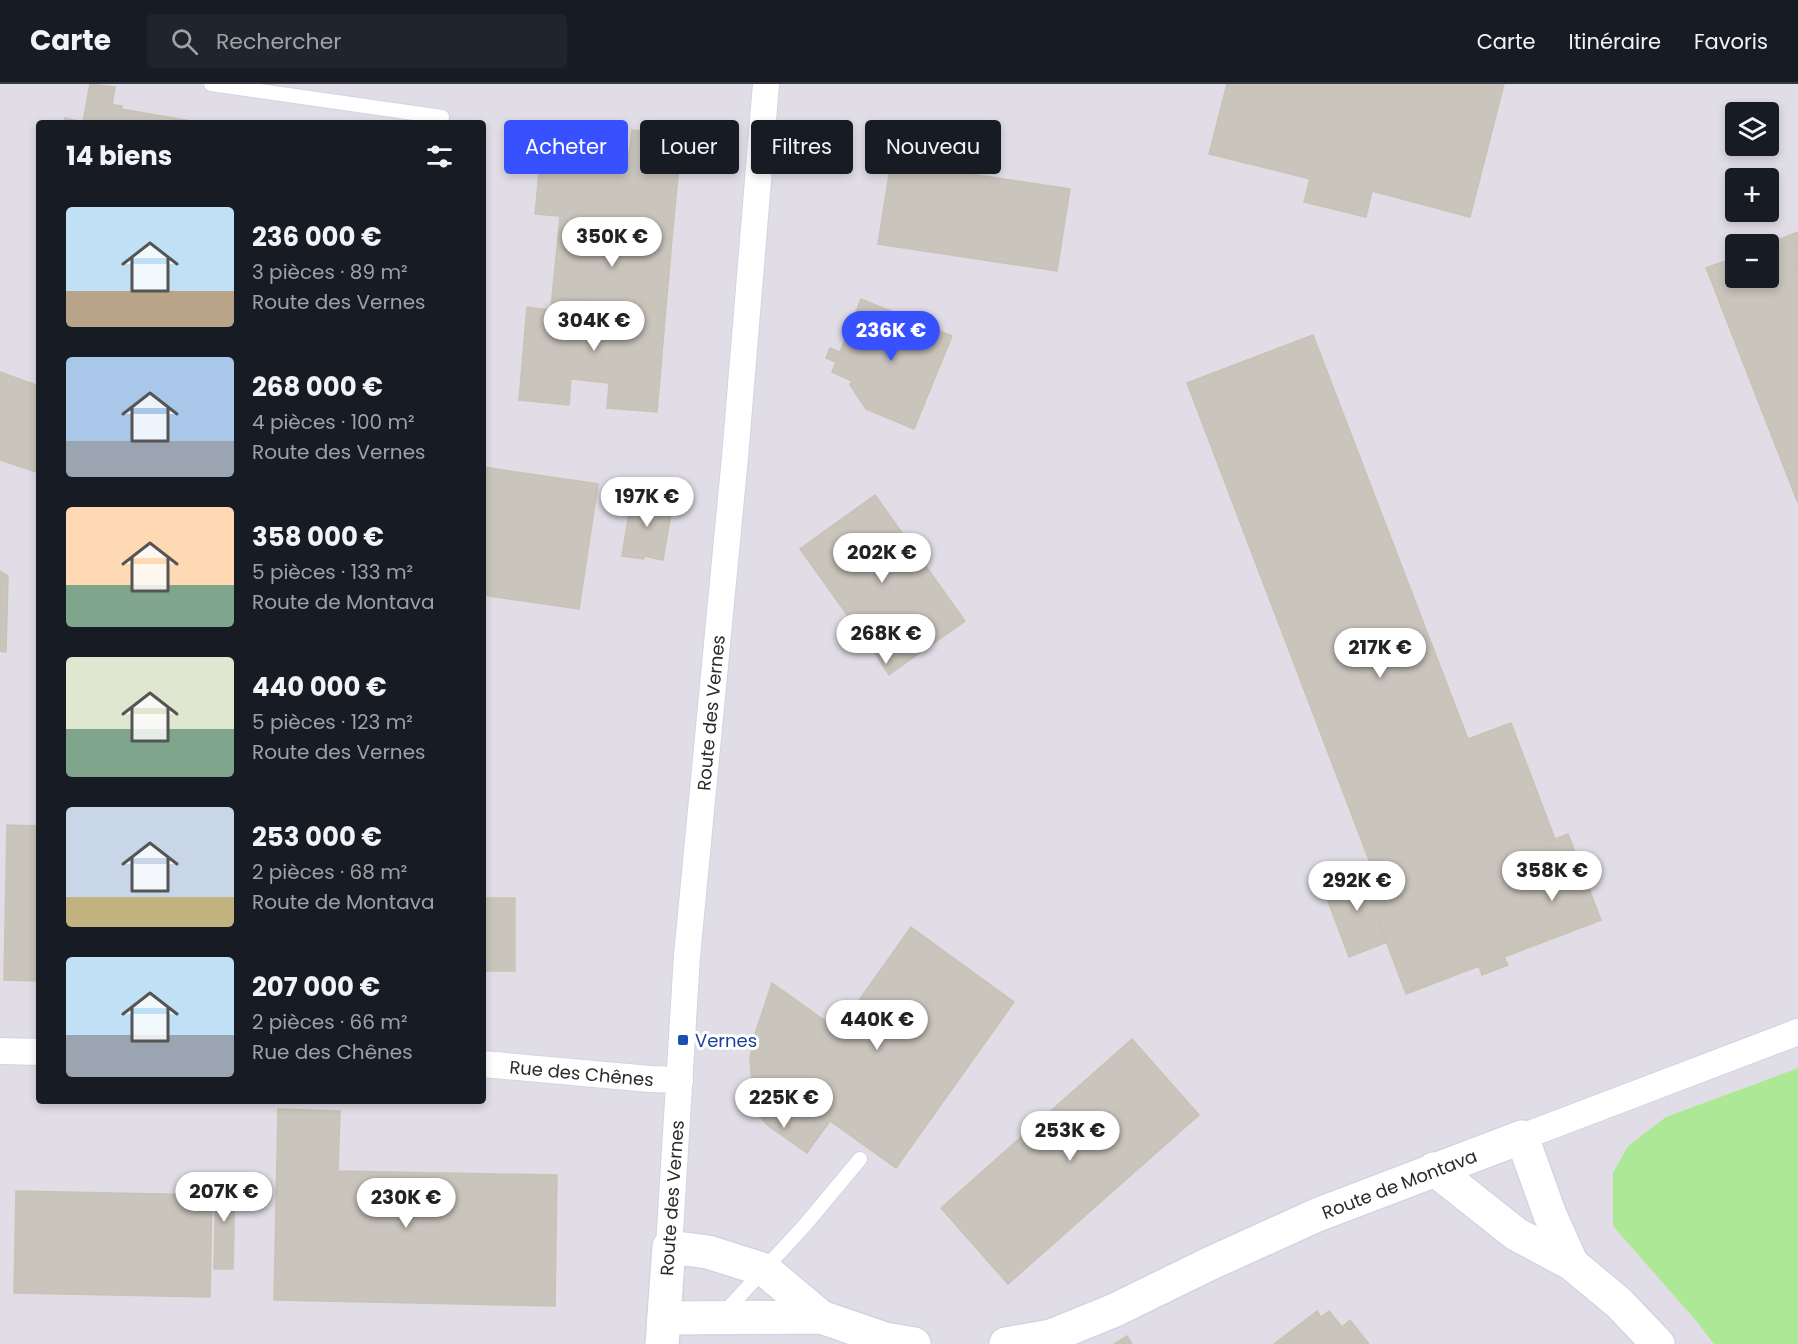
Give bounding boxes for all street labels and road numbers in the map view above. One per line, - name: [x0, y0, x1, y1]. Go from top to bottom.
- street label: Route des Vernes: [690, 634, 730, 792]
- street label: Rue des Chênes: [508, 1054, 655, 1092]
- street label: Route des Vernes: [654, 1119, 690, 1277]
- street label: Route de Montava: [1318, 1143, 1480, 1225]

